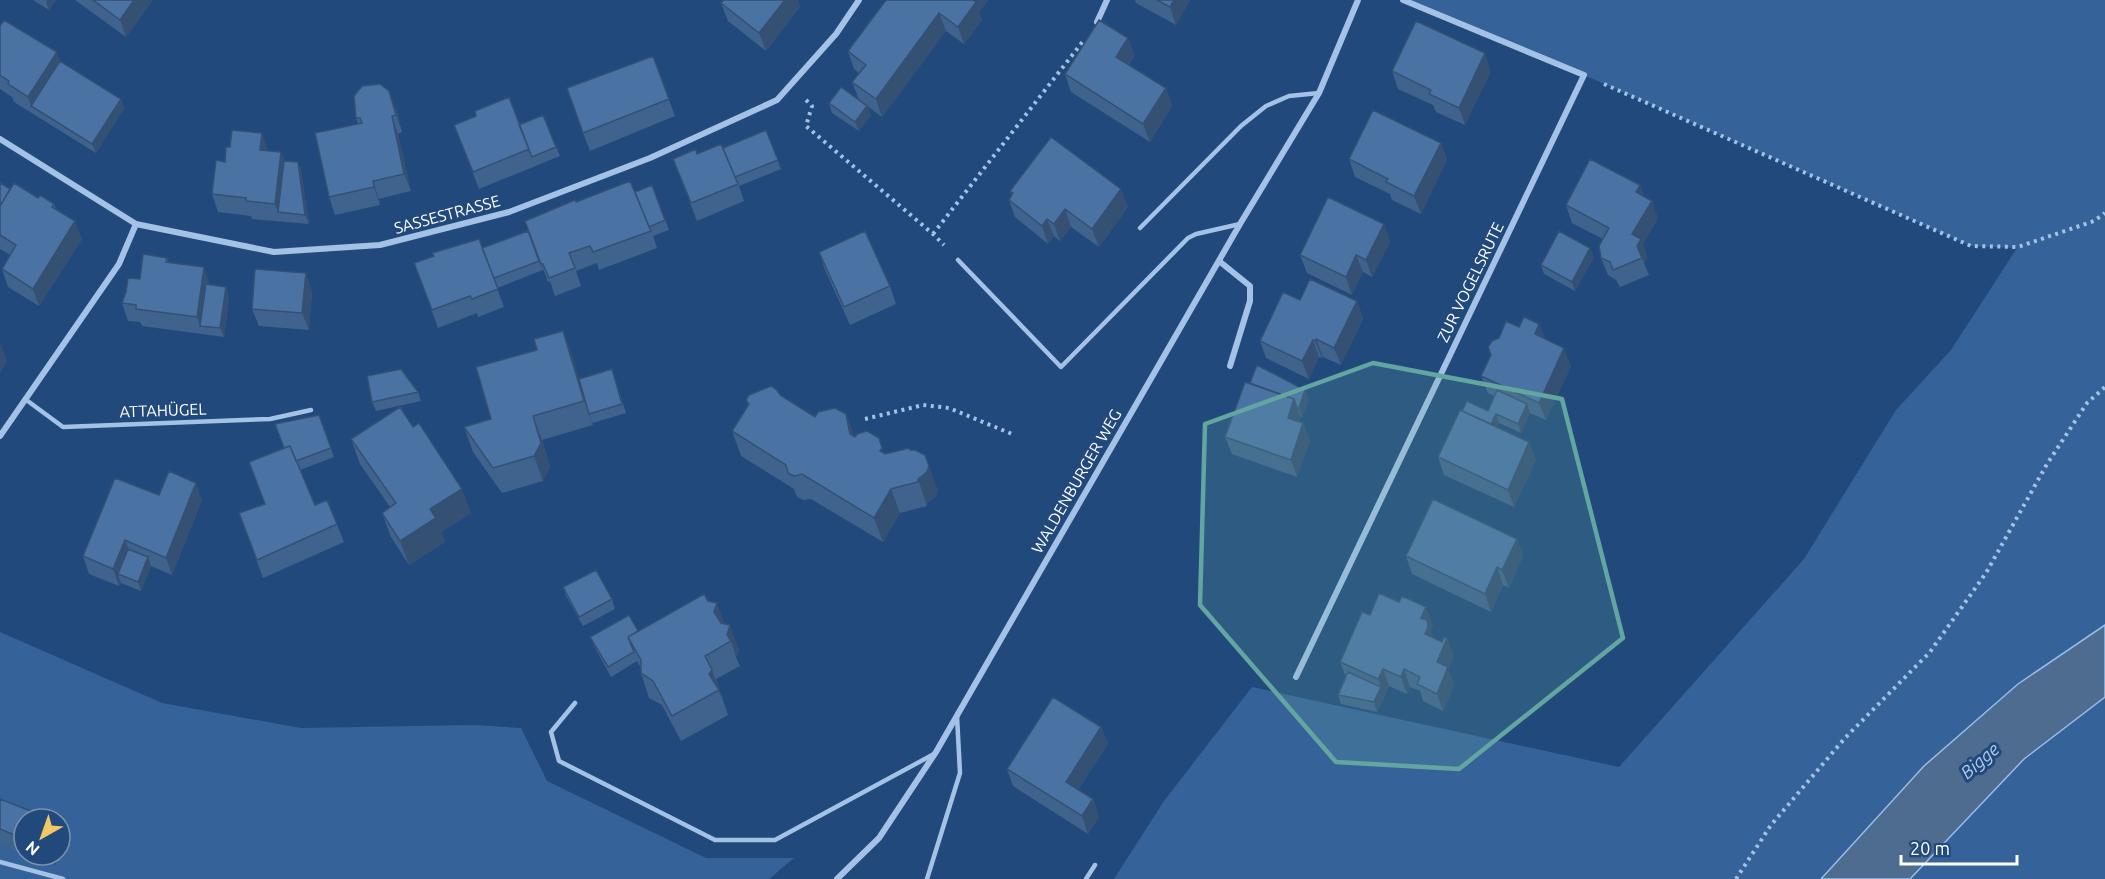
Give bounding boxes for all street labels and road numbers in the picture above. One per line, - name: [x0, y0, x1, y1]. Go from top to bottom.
- street label: SASSESTRASSE: [392, 191, 502, 237]
- street label: ZUR VOGELSRUTE: [1433, 219, 1507, 345]
- street label: ATTAHÜGEL: [119, 399, 207, 421]
- street label: WALDENBURGER WEG: [1027, 406, 1125, 556]

